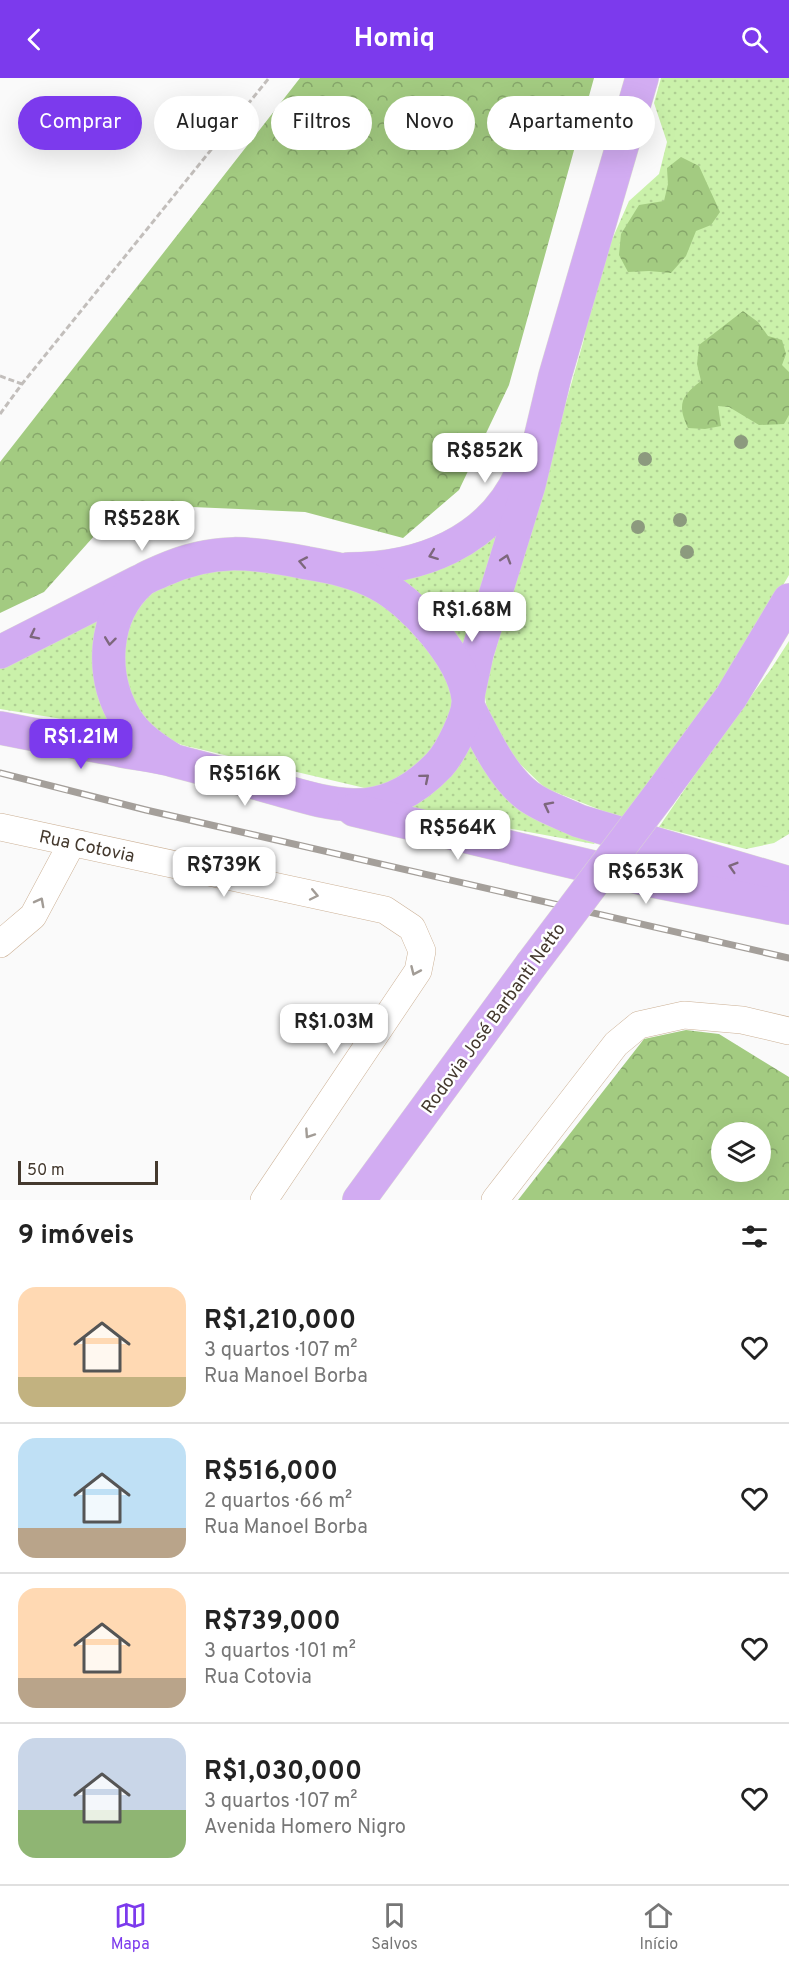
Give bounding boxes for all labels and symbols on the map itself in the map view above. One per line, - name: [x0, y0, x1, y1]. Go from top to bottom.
- pin: R$852K: [436, 433, 534, 484]
- pin: R$528K: [93, 501, 191, 552]
- one-way arrow: [428, 548, 439, 560]
- one-way arrow: [499, 554, 511, 565]
- one-way arrow: [298, 556, 308, 569]
- pin: R$1.68M: [417, 592, 527, 643]
- one-way arrow: [29, 628, 40, 639]
- one-way arrow: [105, 637, 117, 646]
- pin: R$1.21M: [26, 719, 136, 770]
- pin: R$516K: [196, 756, 294, 807]
- one-way arrow: [418, 774, 429, 785]
- one-way arrow: [543, 802, 554, 814]
- pin: R$564K: [409, 810, 507, 861]
- street label: Rua Cotovia: [37, 826, 137, 869]
- pin: R$739K: [175, 847, 273, 898]
- pin: R$653K: [597, 854, 695, 905]
- one-way arrow: [728, 862, 739, 874]
- one-way arrow: [309, 887, 319, 900]
- one-way arrow: [33, 898, 44, 908]
- street label: Rodovia José Barbanti Netto: [417, 919, 571, 1119]
- one-way arrow: [411, 965, 423, 976]
- pin: R$1.03M: [279, 1004, 389, 1055]
- one-way arrow: [305, 1127, 316, 1138]
- scale bar: [18, 1158, 158, 1186]

